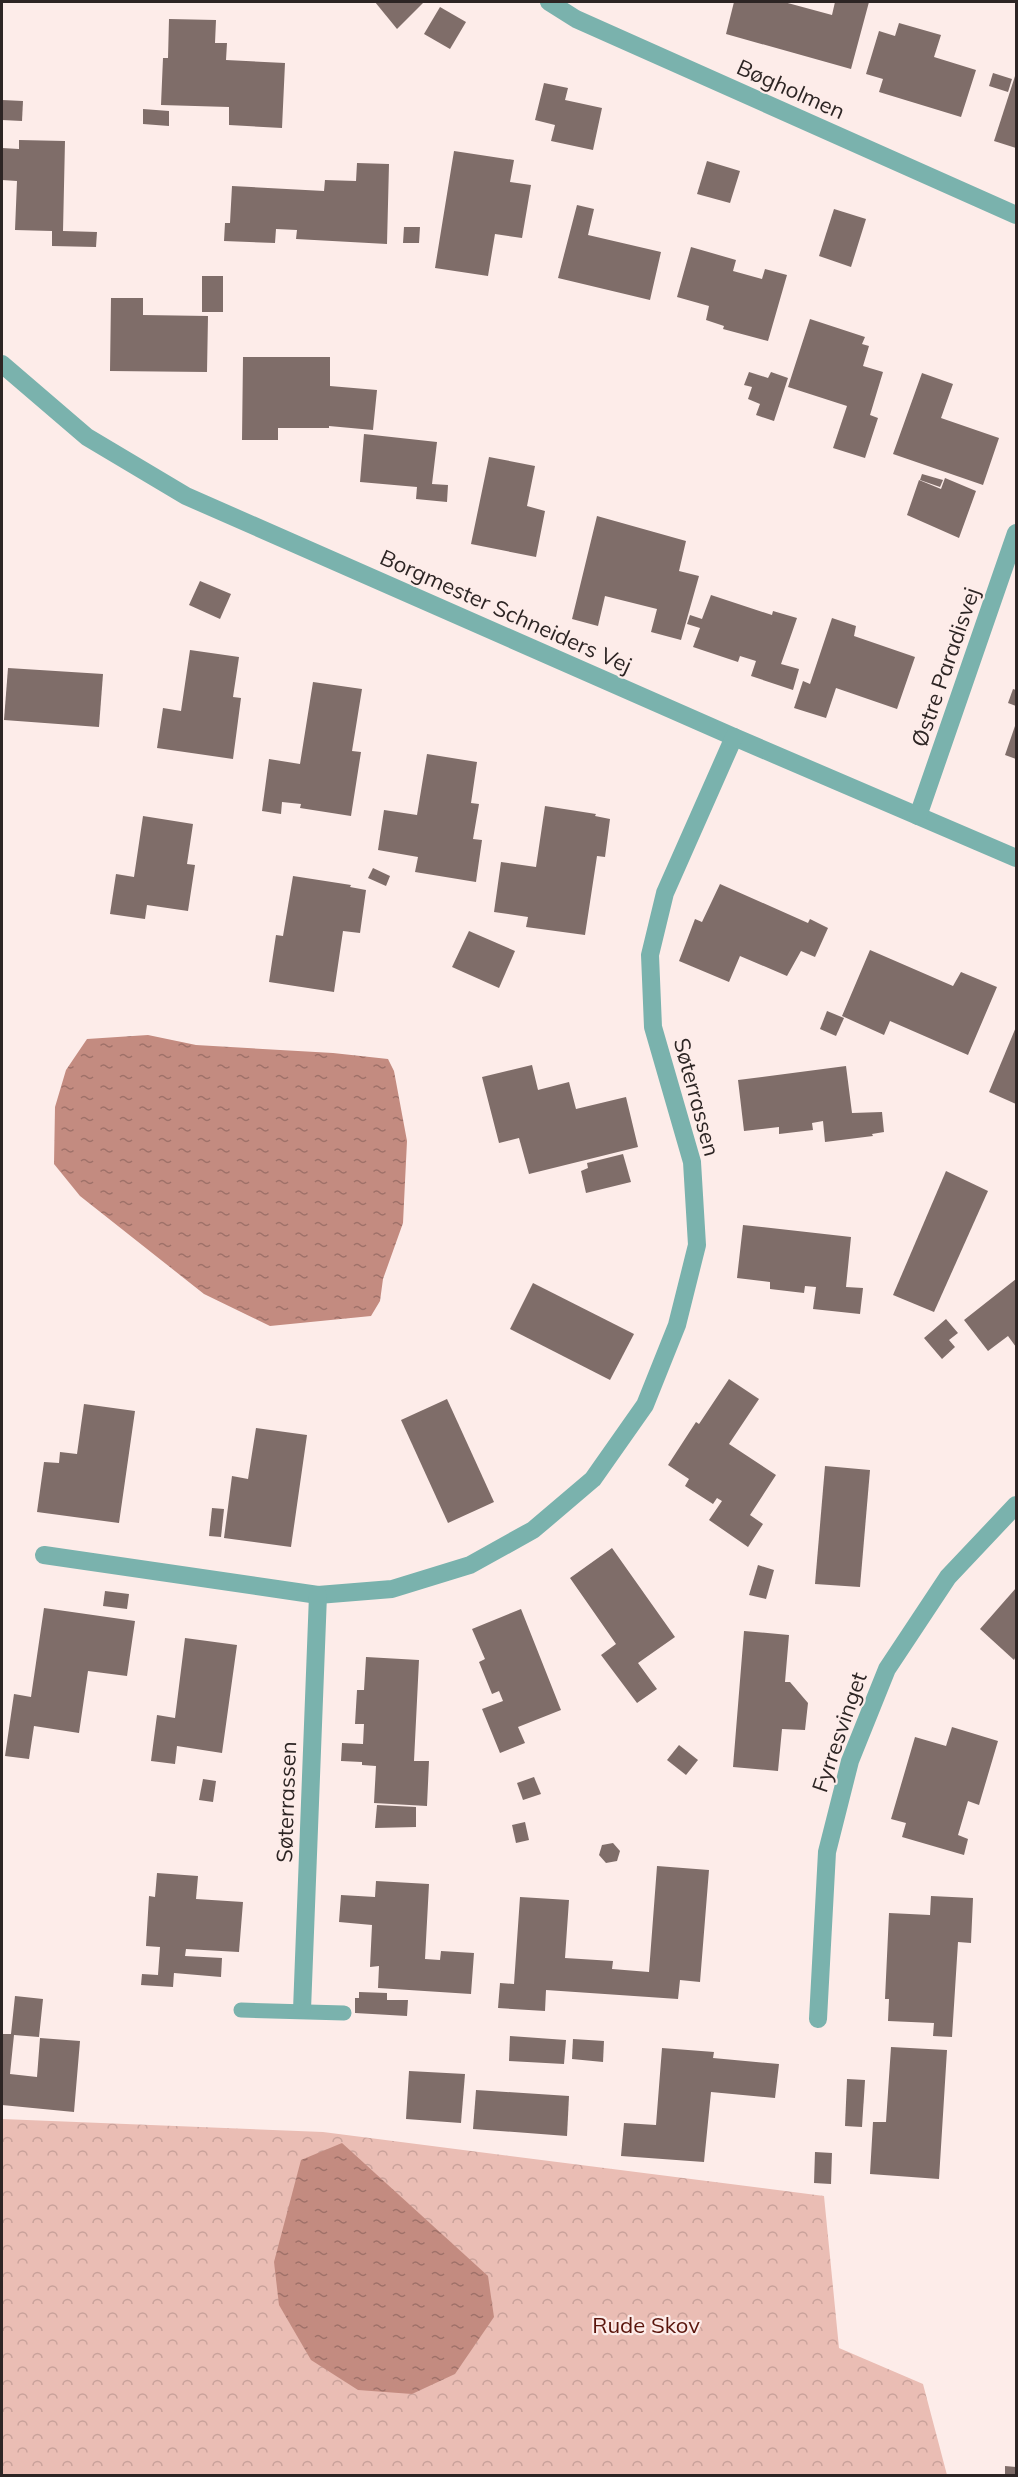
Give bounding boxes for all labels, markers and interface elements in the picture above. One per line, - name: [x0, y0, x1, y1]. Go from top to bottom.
- street label: Bøgholmen: [732, 53, 850, 125]
- street label: Borgmester Schneiders Vej: [376, 543, 636, 679]
- street label: Østre Paradisvej: [905, 584, 985, 750]
- street label: Søterrassen: [668, 1035, 726, 1159]
- street label: Fyrresvinget: [805, 1668, 873, 1796]
- street label: Søterrassen: [270, 1741, 302, 1863]
- park label: Rude Skov: [592, 2311, 700, 2339]

